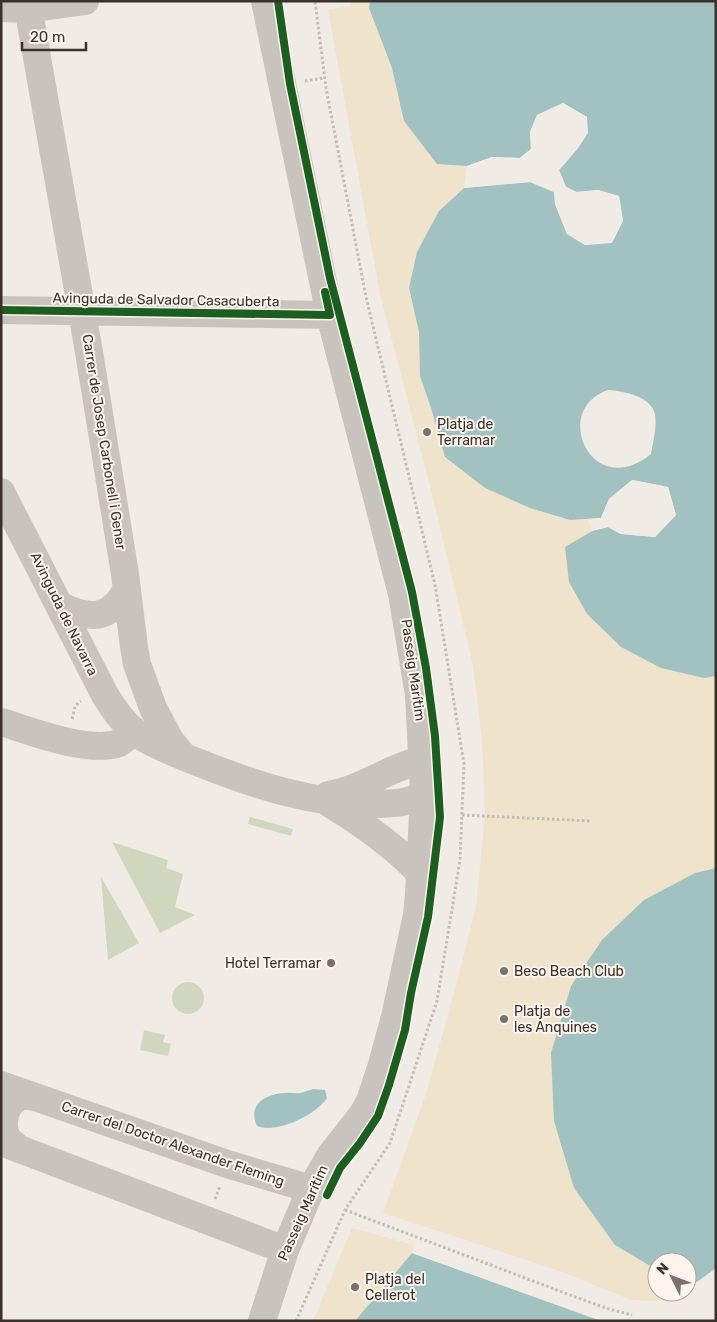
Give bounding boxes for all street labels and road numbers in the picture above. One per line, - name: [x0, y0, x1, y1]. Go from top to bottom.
- street label: Avinguda de Salvador Casacuberta: [52, 290, 280, 310]
- street label: Carrer de Josep Carbonell i Gener: [79, 333, 130, 552]
- street label: Avinguda de Navarra: [27, 549, 101, 679]
- street label: Passeig Marítim: [397, 618, 429, 722]
- street label: Carrer del Doctor Alexander Fleming: [59, 1098, 287, 1190]
- street label: Passeig Marítim: [274, 1163, 332, 1263]

